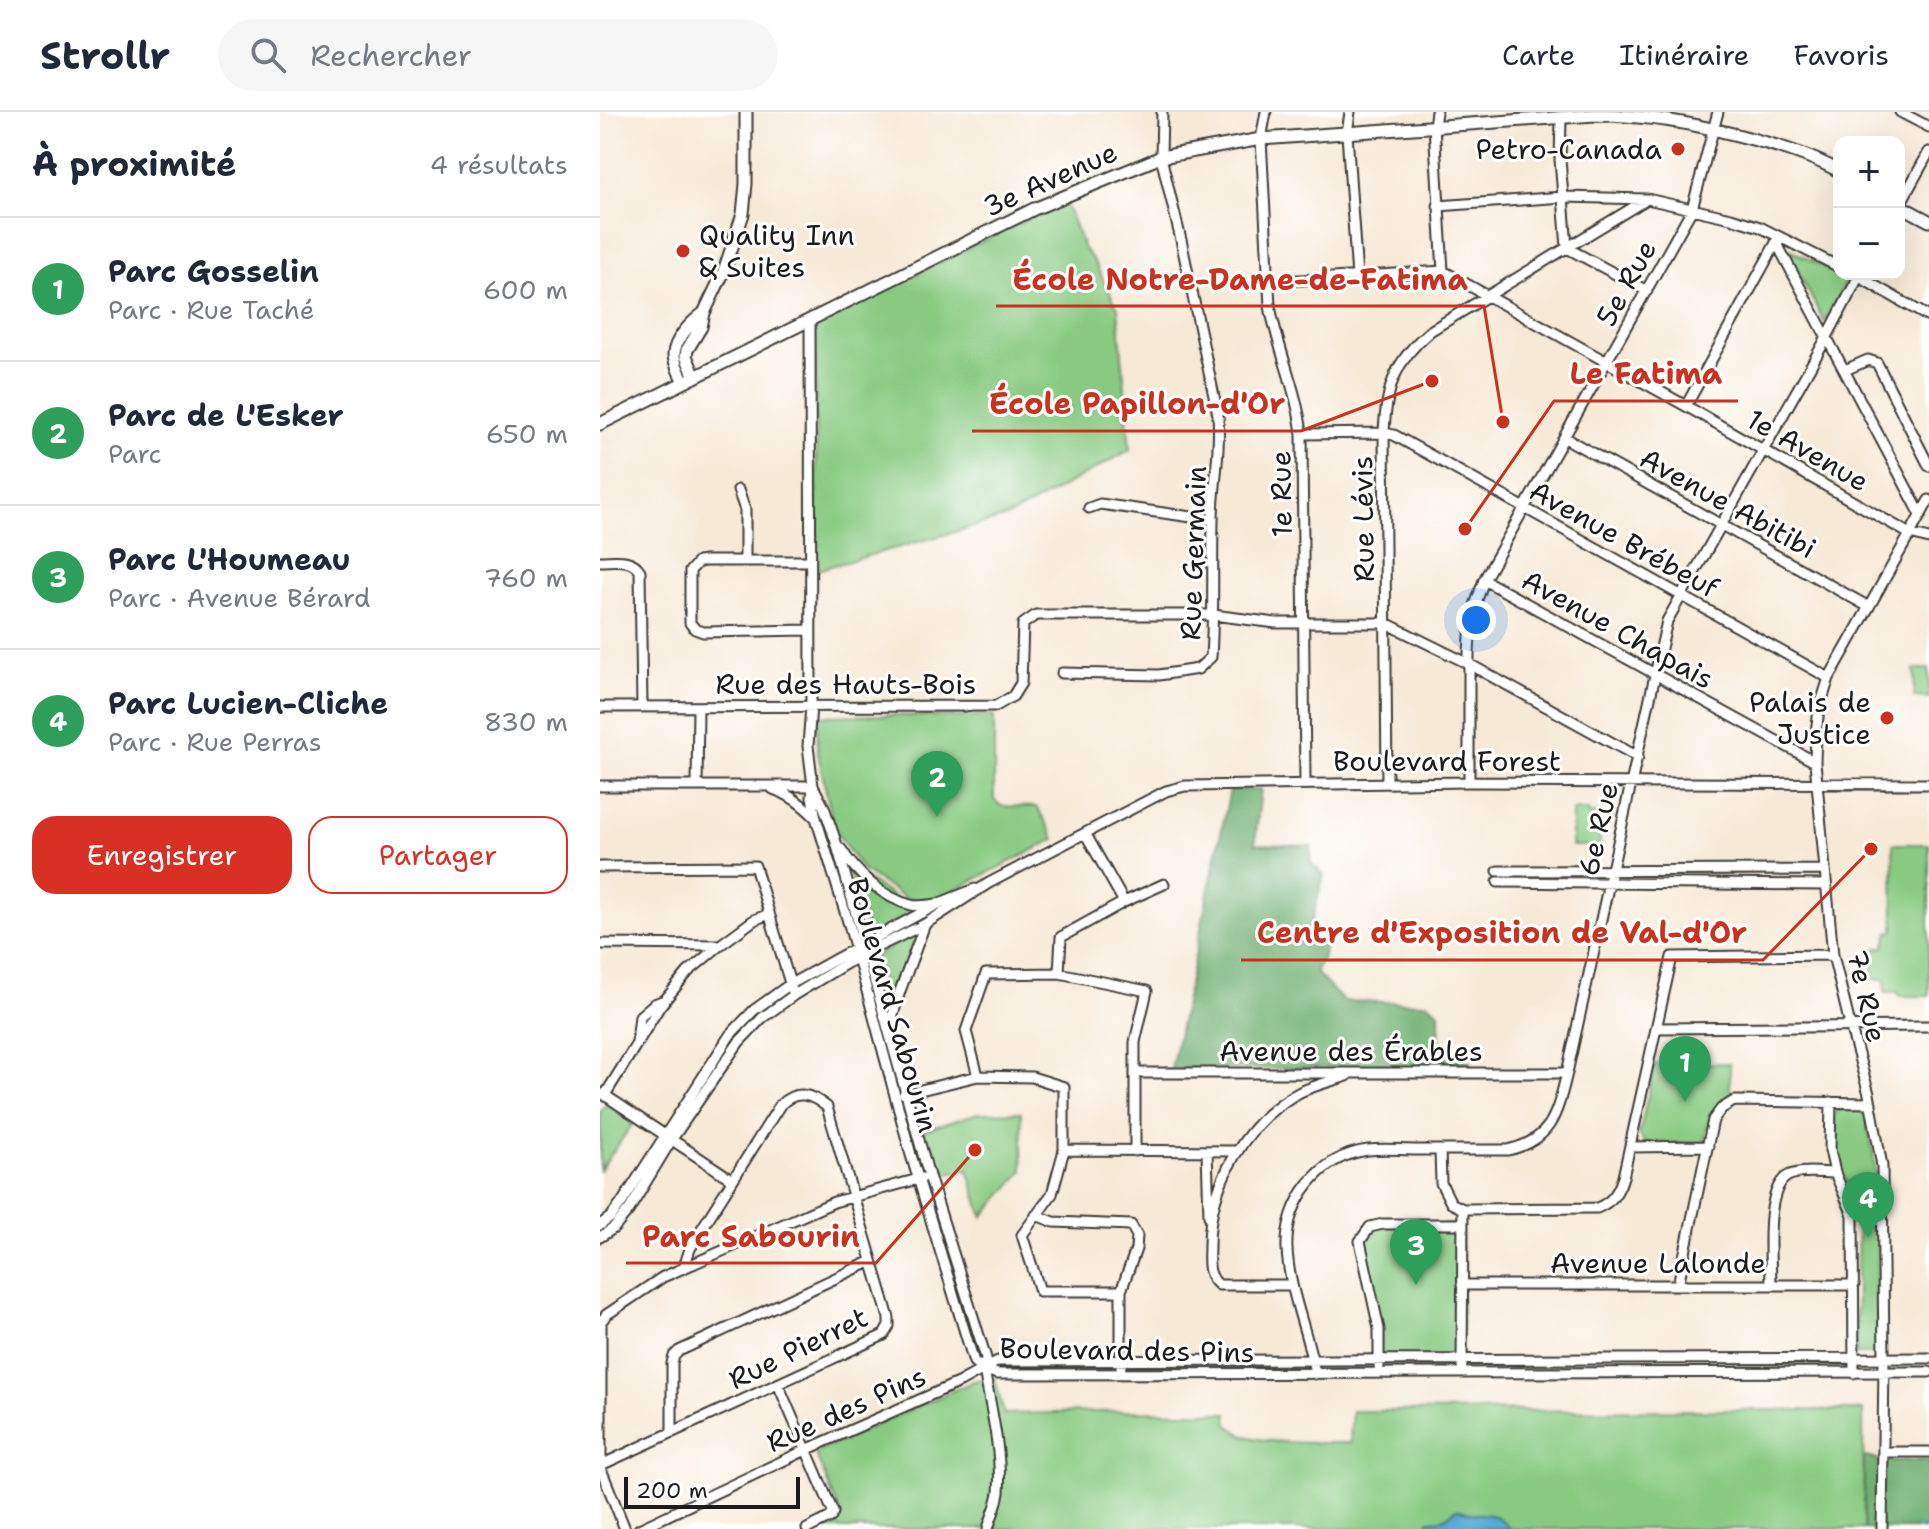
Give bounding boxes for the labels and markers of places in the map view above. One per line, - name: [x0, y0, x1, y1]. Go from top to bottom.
- place label: Petro-Canada: [1475, 130, 1662, 168]
- marker: Petro-Canada: [1669, 140, 1687, 158]
- place label: Quality Inn & Suites: [699, 216, 855, 286]
- marker: Quality Inn & Suites: [674, 242, 692, 260]
- callout: École Notre-Dame-de-Fatima: [996, 252, 1484, 306]
- callout: Le Fatima: [1554, 347, 1738, 401]
- callout: École Papillon-d'Or: [972, 377, 1301, 431]
- place label: Palais de Justice: [1749, 683, 1871, 753]
- marker: Palais de Justice: [1878, 709, 1896, 727]
- pin: 2: [911, 751, 963, 817]
- callout: Centre d'Exposition de Val-d'Or: [1241, 906, 1763, 960]
- pin: 1: [1659, 1036, 1711, 1102]
- pin: 4: [1842, 1172, 1894, 1238]
- callout: Parc Sabourin: [626, 1209, 876, 1263]
- pin: 3: [1390, 1219, 1442, 1285]

